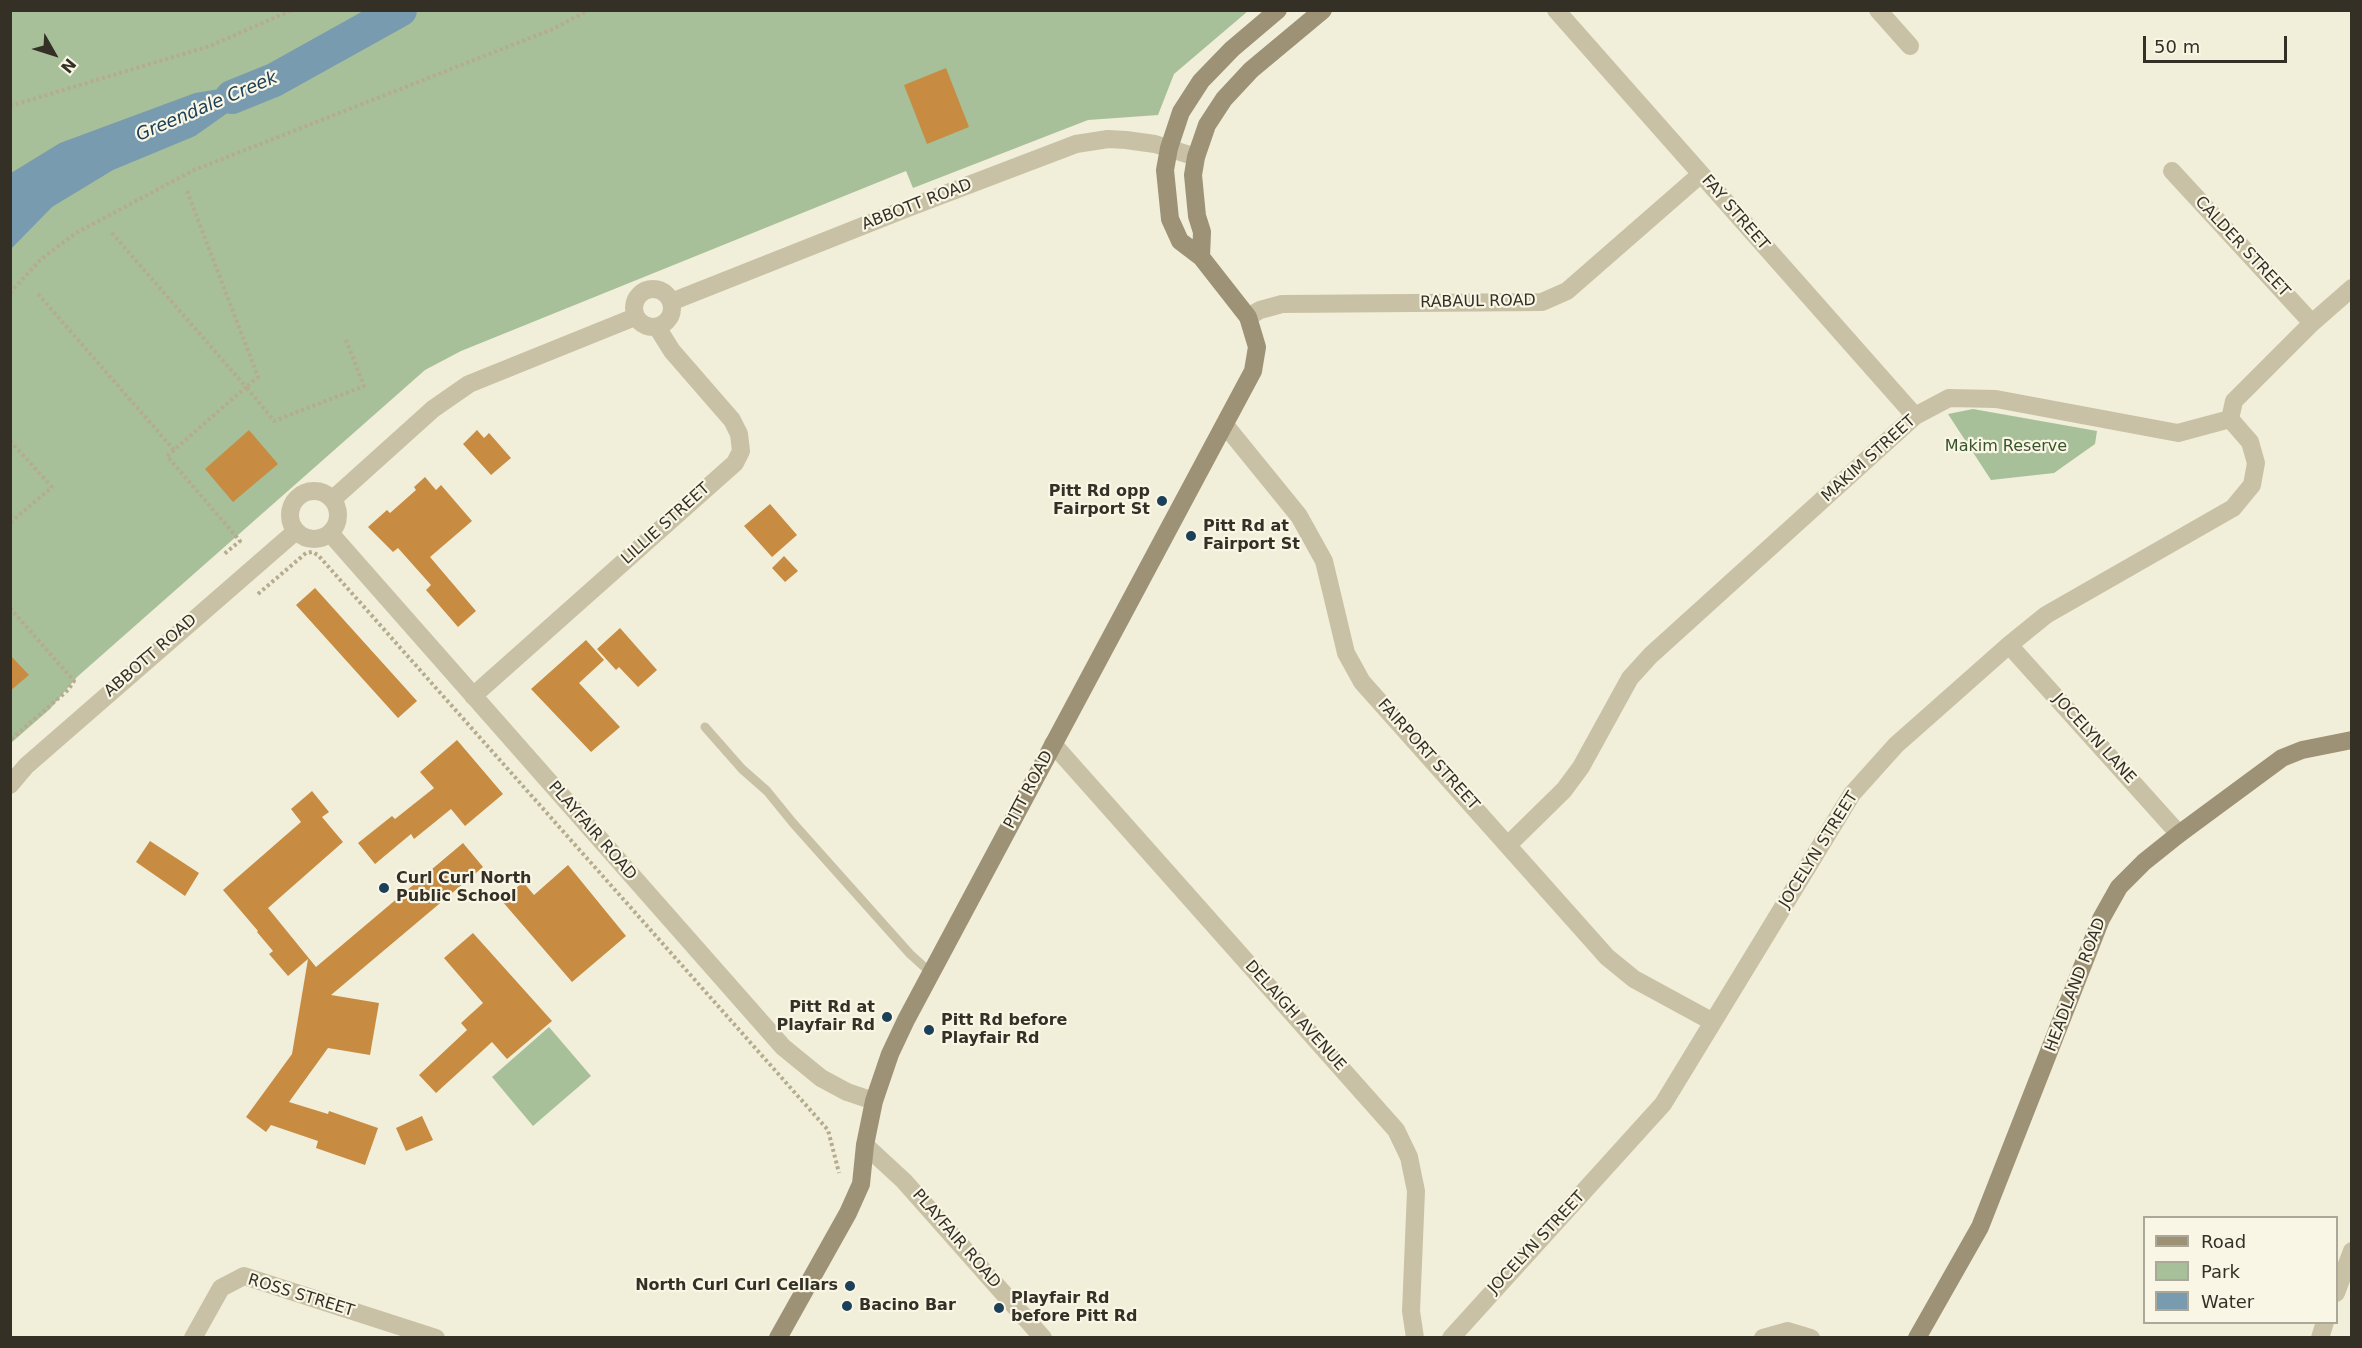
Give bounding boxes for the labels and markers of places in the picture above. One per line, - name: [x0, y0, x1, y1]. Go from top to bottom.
- place label: Pitt Rd opp Fairport St: [1049, 482, 1150, 520]
- marker: Pitt Rd opp Fairport St: [1155, 494, 1169, 508]
- place label: Pitt Rd at Fairport St: [1203, 517, 1300, 555]
- marker: Pitt Rd at Fairport St: [1184, 529, 1198, 543]
- place label: Curl Curl North Public School: [396, 869, 531, 907]
- marker: Curl Curl North Public School: [377, 881, 391, 895]
- place label: Pitt Rd at Playfair Rd: [777, 998, 875, 1036]
- marker: Pitt Rd at Playfair Rd: [880, 1010, 894, 1024]
- place label: Pitt Rd before Playfair Rd: [941, 1011, 1067, 1049]
- marker: Pitt Rd before Playfair Rd: [922, 1023, 936, 1037]
- place label: North Curl Curl Cellars: [635, 1276, 838, 1296]
- marker: North Curl Curl Cellars: [843, 1279, 857, 1293]
- place label: Playfair Rd before Pitt Rd: [1011, 1289, 1137, 1327]
- place label: Bacino Bar: [859, 1296, 956, 1316]
- marker: Bacino Bar: [840, 1299, 854, 1313]
- marker: Playfair Rd before Pitt Rd: [992, 1301, 1006, 1315]

